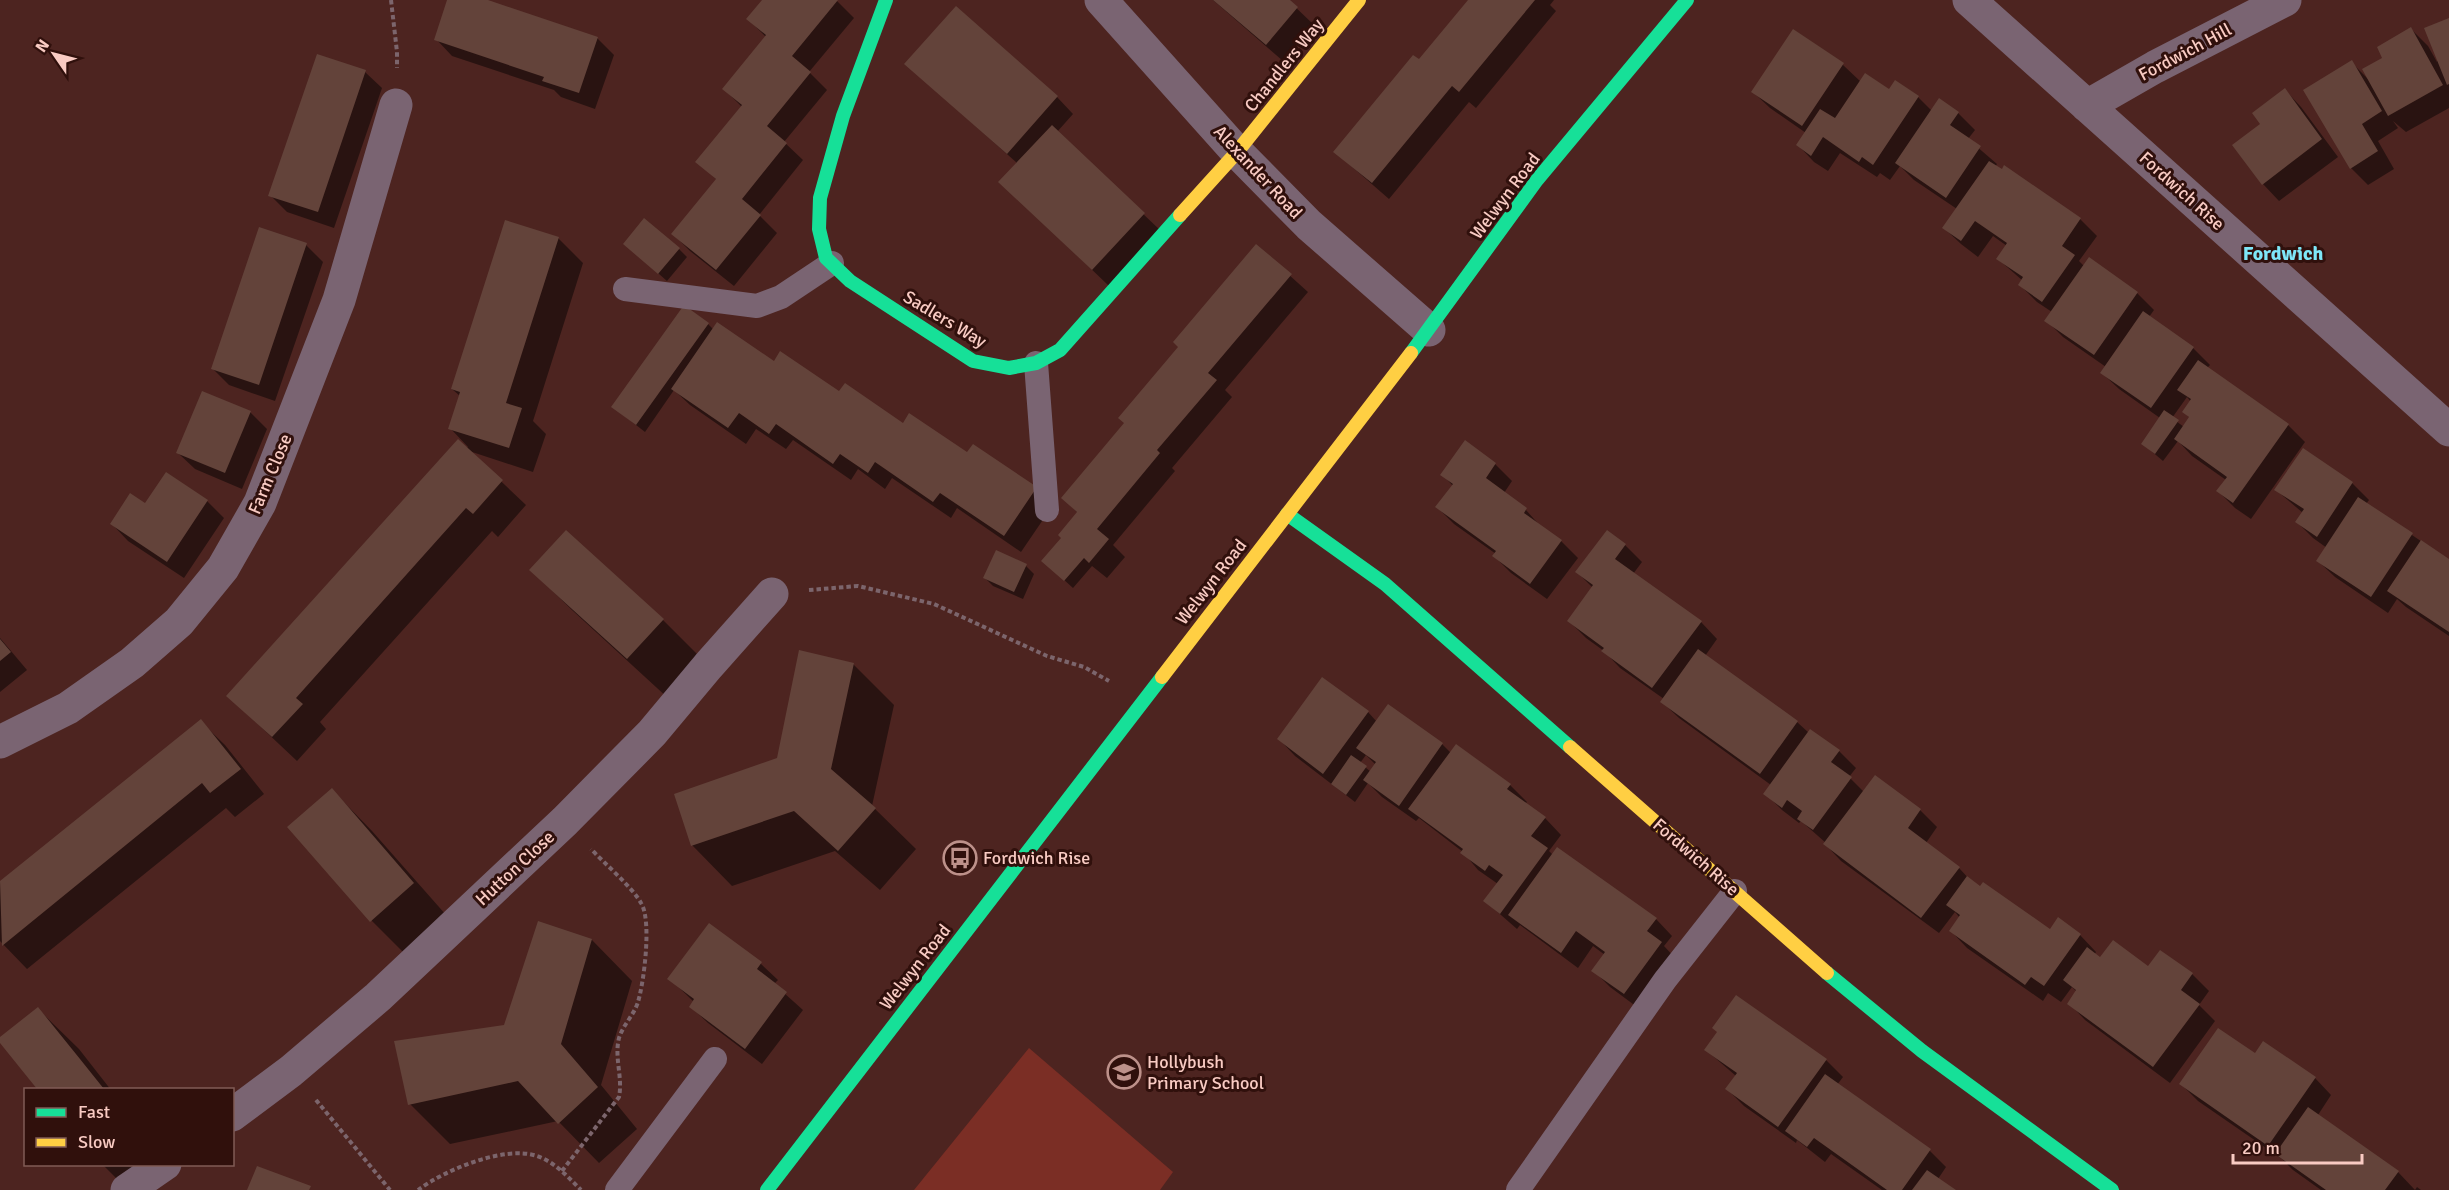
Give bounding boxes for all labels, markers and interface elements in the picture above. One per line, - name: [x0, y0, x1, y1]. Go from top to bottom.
- street label: Chandlers Way: [1240, 13, 1329, 116]
- street label: Fordwich Hill: [2135, 18, 2235, 86]
- north arrow: [24, 24, 84, 84]
- text: N: [31, 36, 54, 56]
- street label: Alexander Road: [1209, 121, 1307, 223]
- street label: Fordwich Rise: [2135, 147, 2229, 235]
- street label: Welwyn Road: [1465, 148, 1545, 244]
- district label: Fordwich: [2243, 241, 2323, 266]
- street label: Sadlers Way: [899, 286, 991, 353]
- street label: Farm Close: [243, 431, 297, 517]
- street label: Welwyn Road: [1171, 535, 1251, 629]
- street label: Fordwich Rise: [1648, 814, 1744, 900]
- street label: Hutton Close: [471, 826, 559, 910]
- bus stop icon: Fordwich Rise: [942, 840, 978, 876]
- place label: Fordwich Rise: [983, 847, 1090, 869]
- street label: Welwyn Road: [875, 920, 955, 1014]
- place label: Hollybush Primary School: [1147, 1051, 1264, 1094]
- school or university icon: Hollybush Primary School: [1106, 1054, 1142, 1090]
- legend: [24, 1088, 234, 1166]
- text: Fast: [78, 1101, 110, 1123]
- scale bar: [2233, 1127, 2362, 1165]
- text: Slow: [78, 1131, 115, 1153]
- text: 20 m: [2242, 1137, 2280, 1159]

